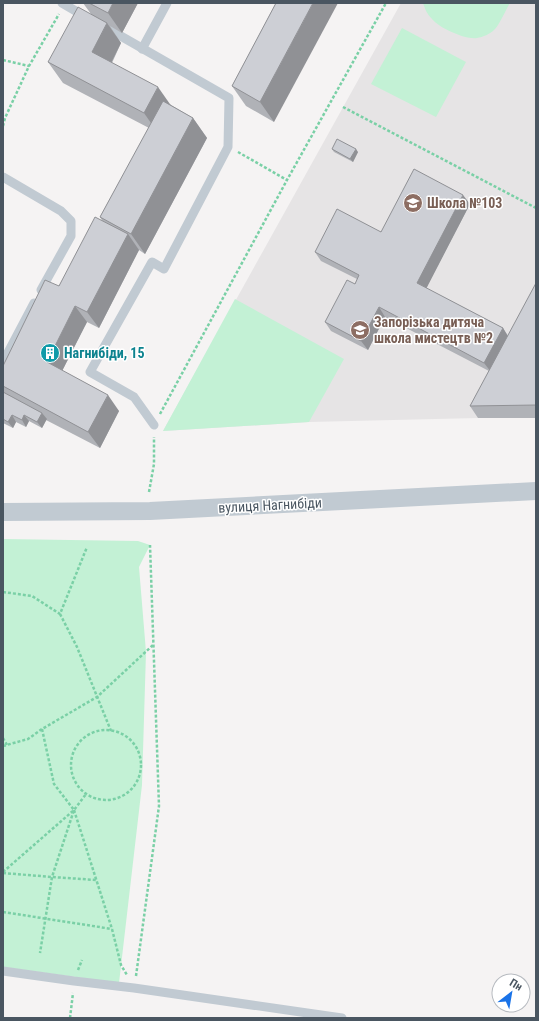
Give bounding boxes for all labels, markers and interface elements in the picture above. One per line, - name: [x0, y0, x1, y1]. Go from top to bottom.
- school or university icon: Школа №103: [402, 192, 424, 214]
- place label: Школа №103: [427, 195, 502, 211]
- place label: Запорізька дитяча школа мистецтв №2: [374, 314, 493, 346]
- school or university icon: Запорізька дитяча школа мистецтв №2: [349, 319, 371, 341]
- building icon: Нагнибіди, 15: [39, 342, 61, 364]
- place label: Нагнибіди, 15: [64, 345, 145, 361]
- street label: вулиця Нагнибіди: [218, 494, 322, 516]
- north arrow: [491, 973, 531, 1013]
- text: Пн: [507, 976, 524, 994]

